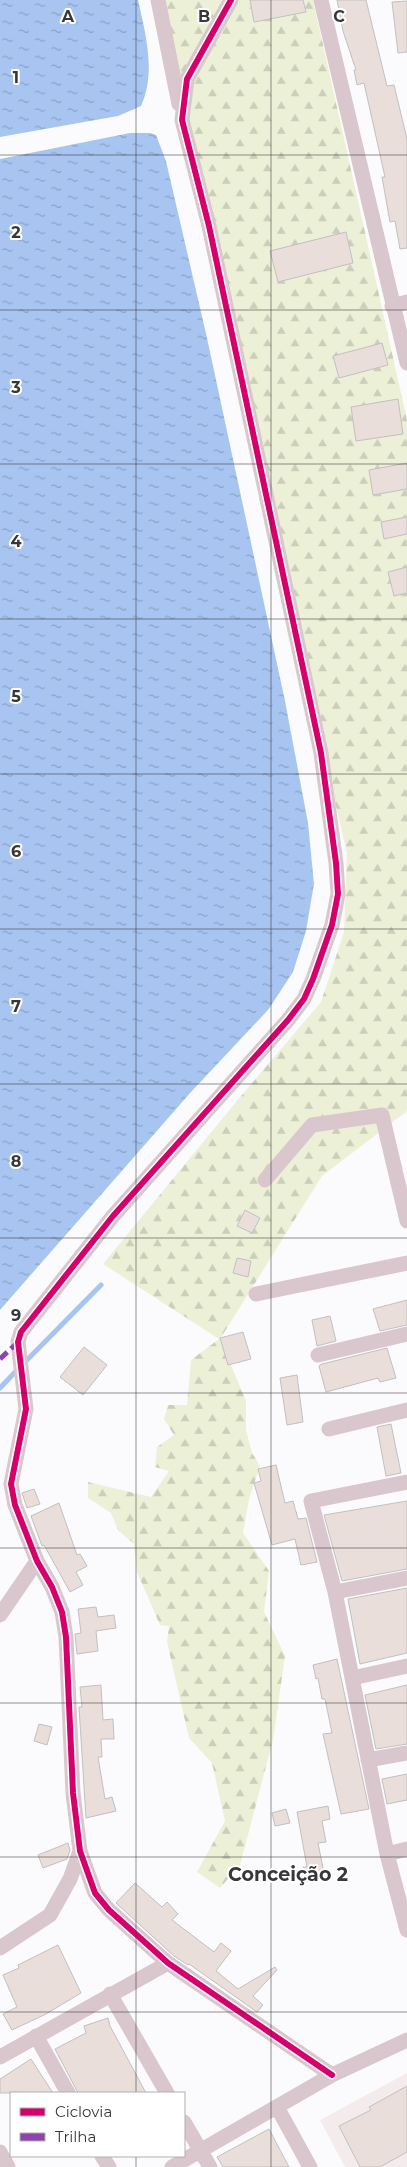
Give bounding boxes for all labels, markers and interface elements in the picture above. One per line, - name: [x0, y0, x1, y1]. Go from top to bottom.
- text: A: [61, 7, 75, 26]
- text: B: [198, 7, 210, 26]
- text: C: [333, 7, 345, 26]
- text: 1: [13, 68, 19, 87]
- text: 2: [11, 223, 21, 242]
- text: 3: [10, 378, 21, 397]
- text: 4: [10, 532, 22, 551]
- text: 5: [11, 687, 21, 706]
- text: 6: [11, 842, 21, 861]
- text: 7: [11, 997, 21, 1016]
- text: 8: [11, 1152, 21, 1171]
- text: 9: [11, 1306, 21, 1325]
- district label: Conceição 2: [228, 1863, 348, 1886]
- legend: [10, 2092, 185, 2157]
- text: Ciclovia: [55, 2102, 112, 2121]
- text: Trilha: [55, 2127, 96, 2146]

